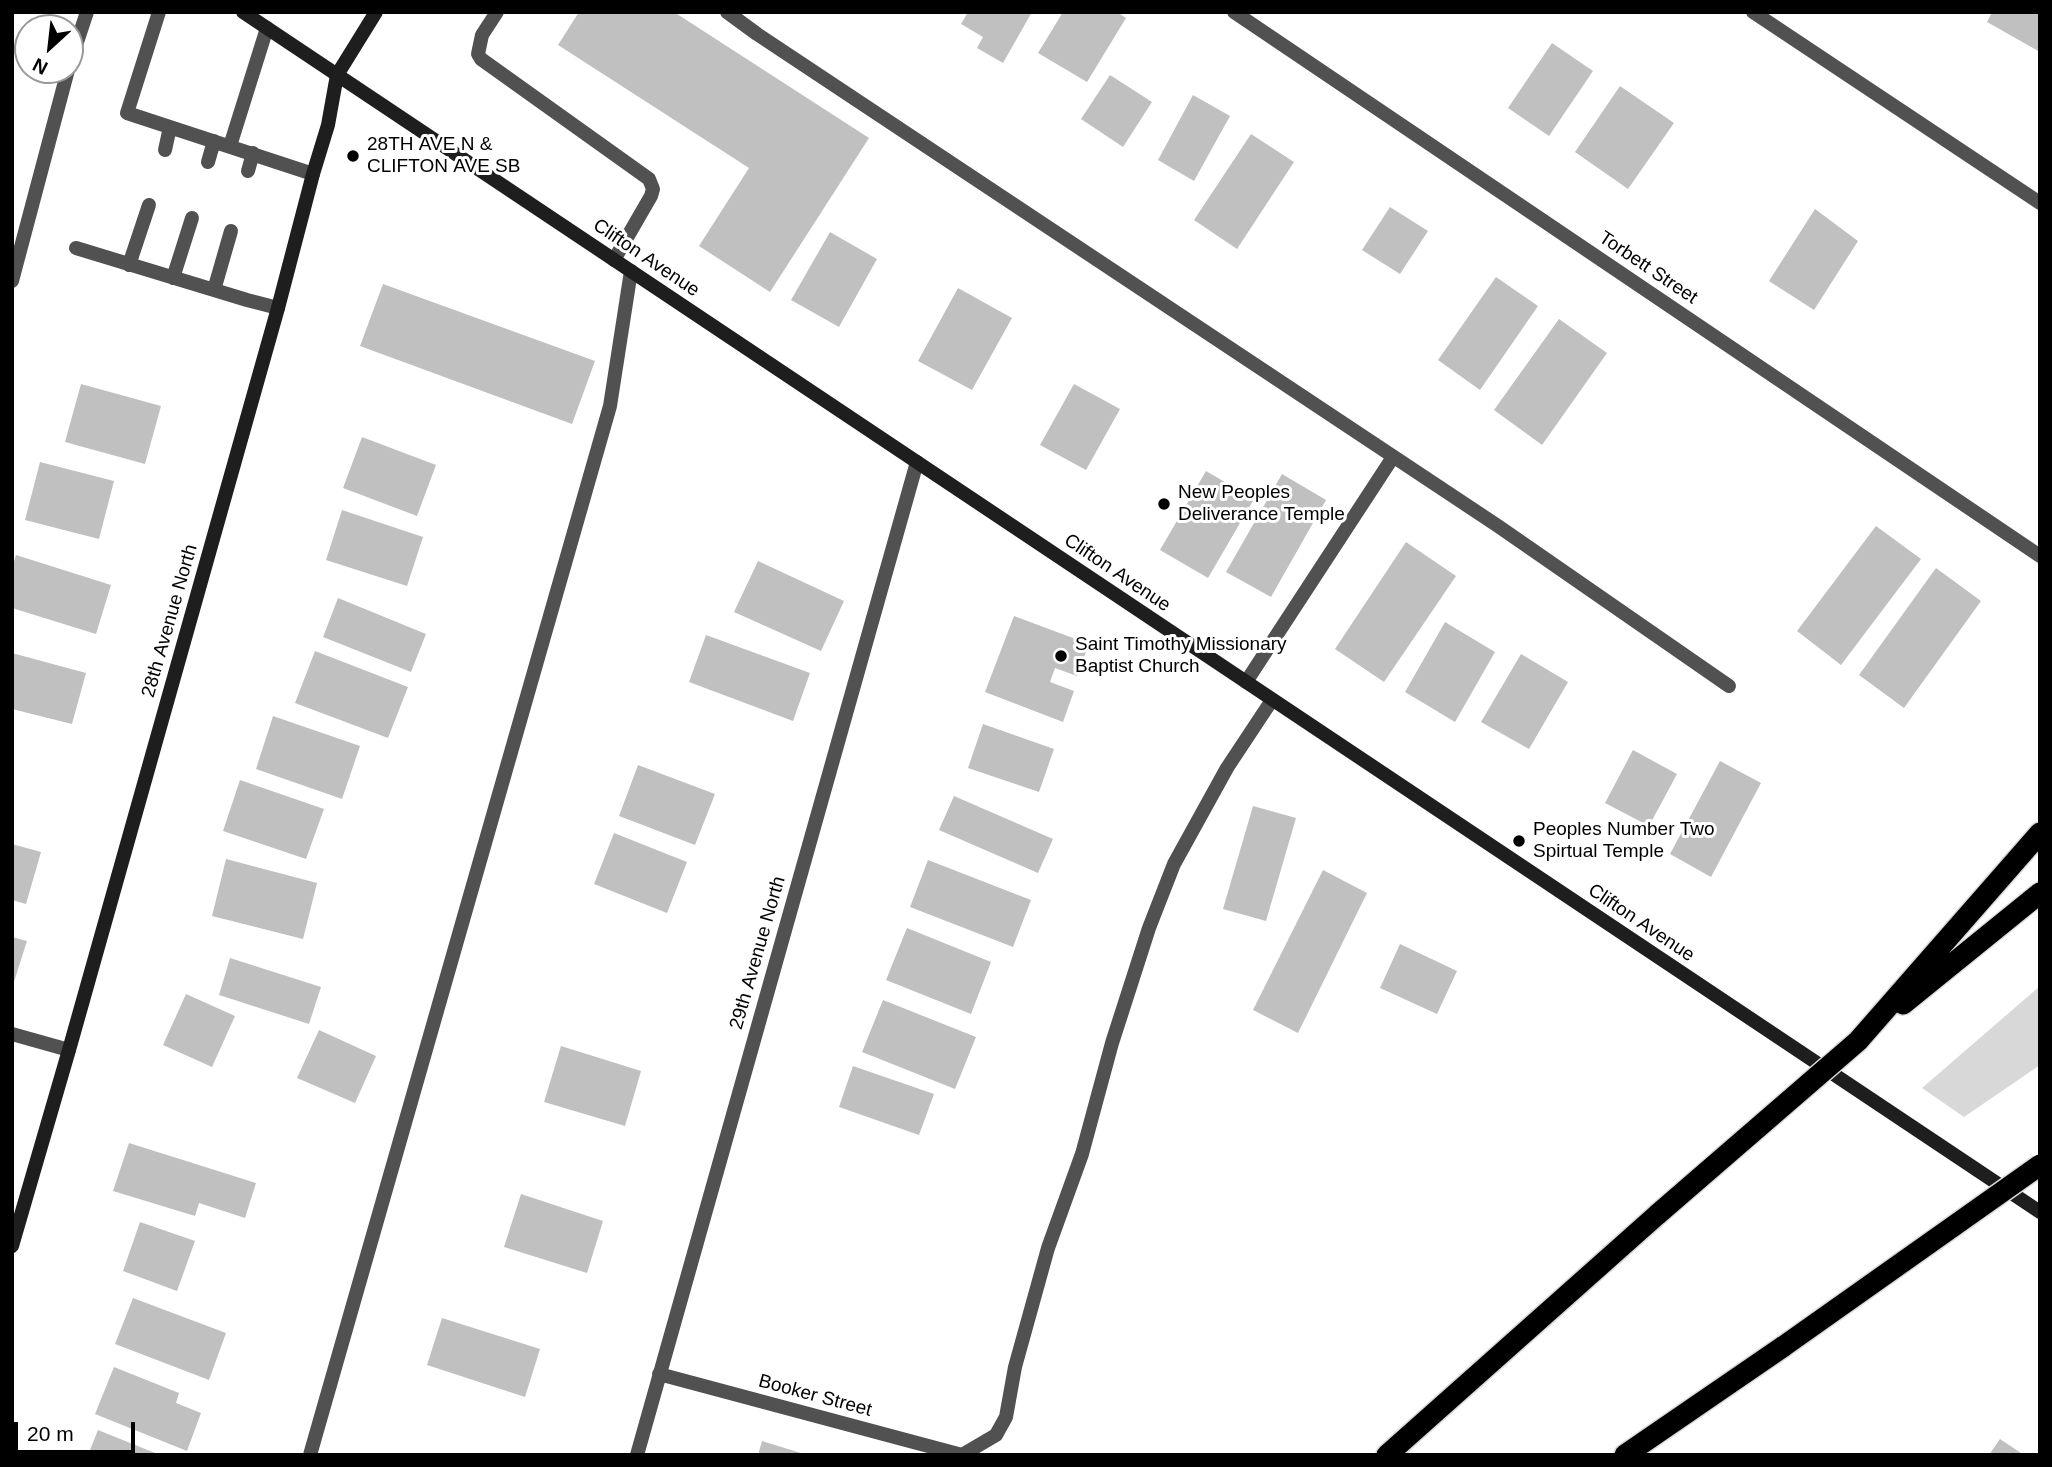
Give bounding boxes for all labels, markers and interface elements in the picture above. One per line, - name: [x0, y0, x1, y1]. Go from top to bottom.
- north arrow: [14, 14, 84, 84]
- text: N: [29, 54, 51, 79]
- place label: 28TH AVE N & CLIFTON AVE SB: [367, 134, 520, 178]
- marker: 28TH AVE N & CLIFTON AVE SB: [345, 148, 361, 164]
- street label: Clifton Avenue: [589, 214, 703, 302]
- street label: Torbett Street: [1594, 227, 1702, 309]
- place label: New Peoples Deliverance Temple: [1178, 482, 1345, 526]
- marker: New Peoples Deliverance Temple: [1156, 496, 1172, 512]
- street label: Clifton Avenue: [1060, 529, 1174, 617]
- street label: 28th Avenue North: [137, 542, 203, 700]
- place label: Saint Timothy Missionary Baptist Church: [1075, 634, 1287, 678]
- marker: Saint Timothy Missionary Baptist Church: [1053, 648, 1069, 664]
- place label: Peoples Number Two Spirtual Temple: [1533, 819, 1715, 863]
- marker: Peoples Number Two Spirtual Temple: [1511, 833, 1527, 849]
- street label: 29th Avenue North: [725, 874, 791, 1032]
- street label: Clifton Avenue: [1584, 879, 1698, 967]
- street label: Booker Street: [756, 1370, 874, 1422]
- scale bar: [18, 1408, 138, 1452]
- text: 20 m: [27, 1422, 74, 1445]

